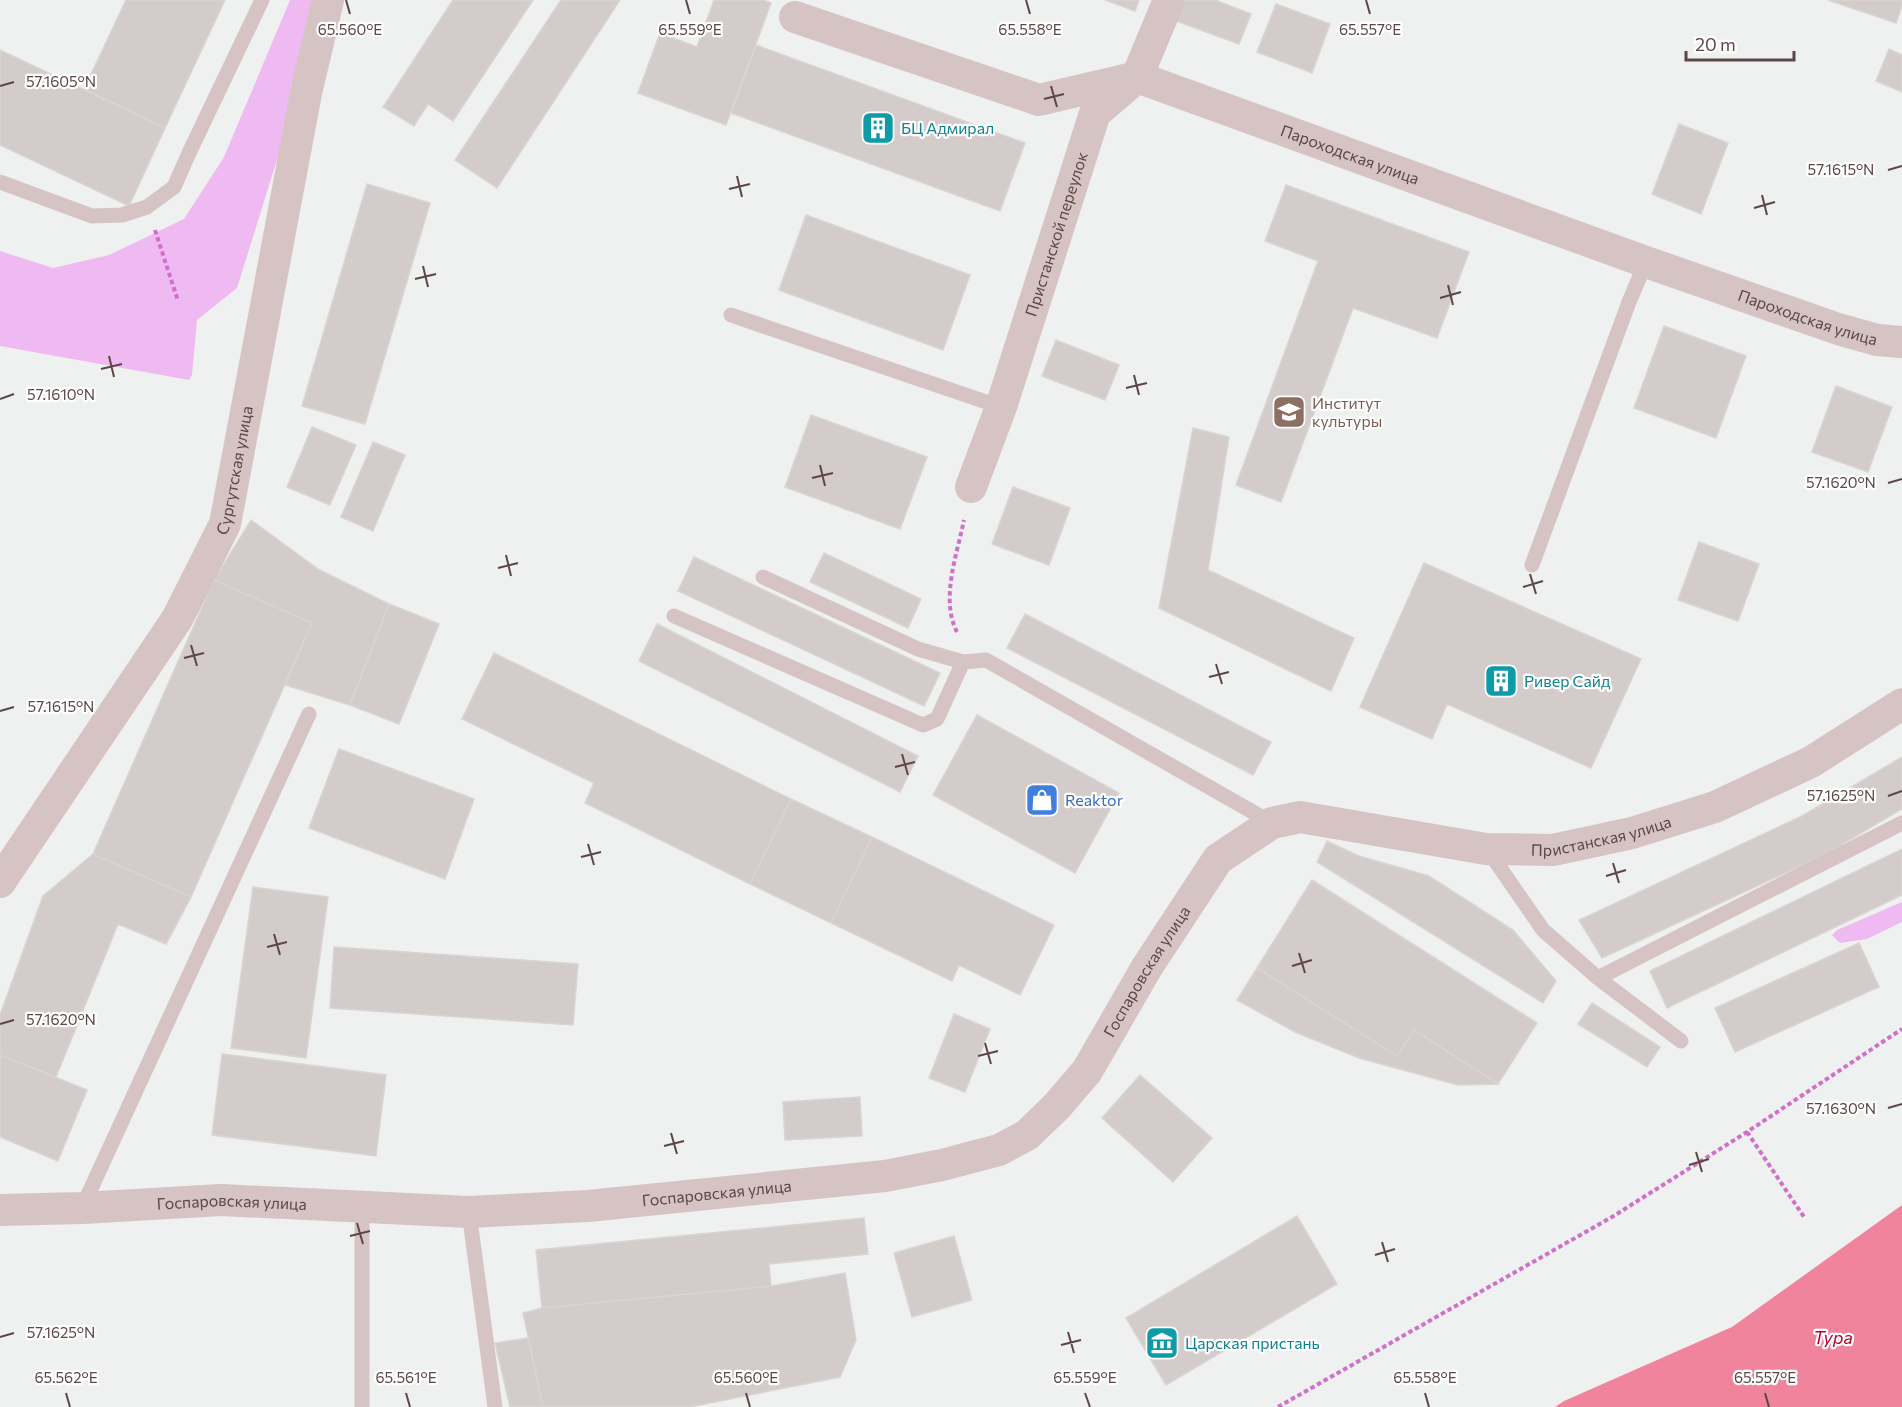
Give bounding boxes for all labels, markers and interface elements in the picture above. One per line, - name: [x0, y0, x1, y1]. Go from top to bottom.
- text: 65.560°E: [318, 20, 382, 38]
- text: 65.559°E: [658, 20, 722, 38]
- text: 65.558°E: [998, 20, 1062, 38]
- text: 65.557°E: [1339, 20, 1401, 38]
- scale bar: [1686, 24, 1794, 62]
- text: 20 m: [1695, 33, 1736, 55]
- text: 57.1605°N: [26, 72, 96, 90]
- building icon: БЦ Адмирал: [860, 110, 896, 146]
- place label: БЦ Адмирал: [901, 118, 994, 137]
- street label: Пароходская улица: [1278, 120, 1422, 188]
- street label: Пристанской переулок: [1021, 149, 1091, 319]
- text: 57.1615°N: [1808, 160, 1874, 178]
- street label: Пароходская улица: [1736, 285, 1880, 349]
- text: 57.1610°N: [27, 385, 95, 403]
- place label: Институт культуры: [1312, 393, 1382, 430]
- school or university icon: Институт культуры: [1271, 394, 1307, 430]
- street label: Сургутская улица: [211, 404, 256, 538]
- text: 57.1620°N: [1806, 473, 1876, 491]
- building icon: Ривер Сайд: [1483, 663, 1519, 699]
- place label: Ривер Сайд: [1524, 671, 1611, 690]
- text: 57.1615°N: [28, 697, 94, 715]
- shop icon: Reaktor: [1024, 782, 1060, 818]
- text: 57.1625°N: [1807, 786, 1875, 804]
- place label: Reaktor: [1065, 790, 1124, 809]
- street label: Пристанская улица: [1531, 811, 1673, 859]
- street label: Госпаровская улица: [1099, 902, 1194, 1040]
- text: 57.1620°N: [26, 1010, 96, 1028]
- text: 57.1630°N: [1806, 1099, 1876, 1117]
- street label: Госпаровская улица: [641, 1176, 792, 1210]
- street label: Госпаровская улица: [156, 1190, 307, 1213]
- text: 57.1625°N: [27, 1323, 95, 1341]
- museum icon: Царская пристань: [1144, 1325, 1180, 1361]
- water label: Тура: [1813, 1326, 1853, 1348]
- place label: Царская пристань: [1185, 1333, 1320, 1352]
- text: 65.562°E: [34, 1368, 98, 1386]
- text: 65.561°E: [375, 1368, 437, 1386]
- text: 65.560°E: [714, 1368, 778, 1386]
- text: 65.559°E: [1053, 1368, 1117, 1386]
- text: 65.558°E: [1393, 1368, 1457, 1386]
- text: 65.557°E: [1734, 1368, 1796, 1386]

